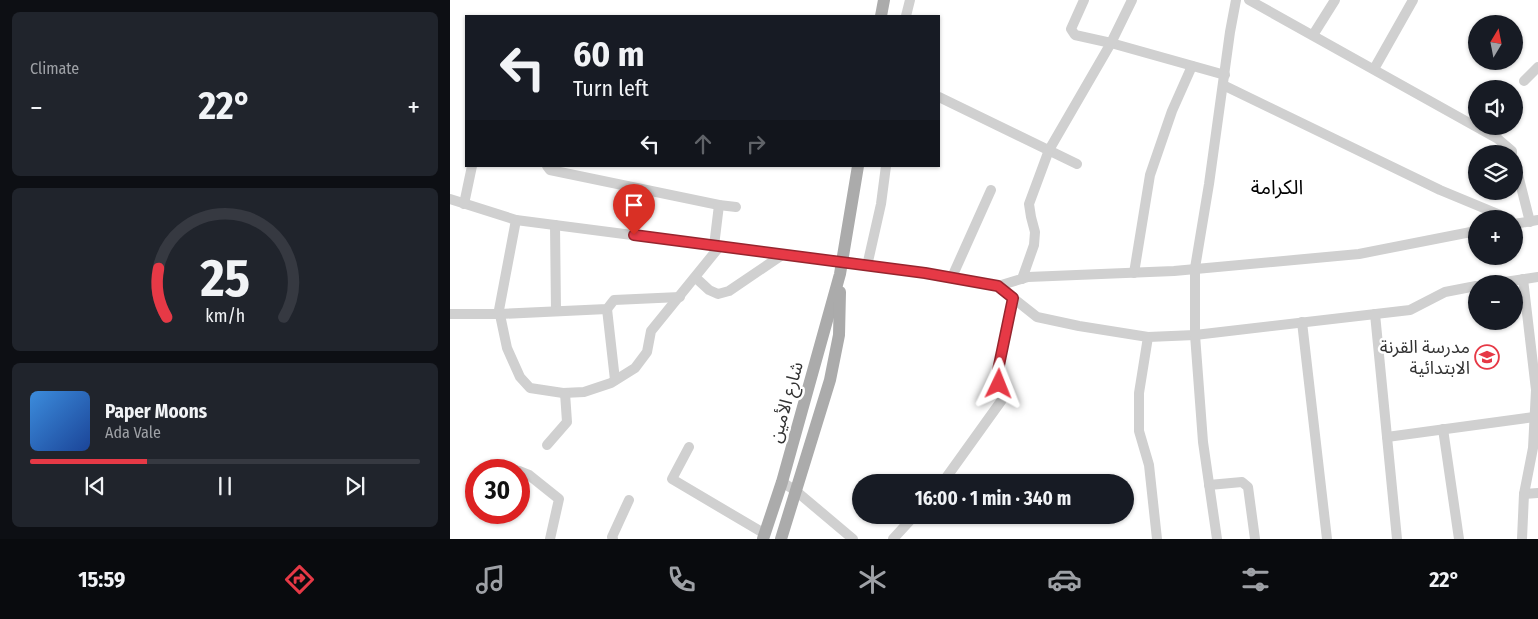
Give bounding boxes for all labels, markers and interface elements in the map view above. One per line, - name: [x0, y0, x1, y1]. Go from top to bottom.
- north arrow: [1468, 15, 1522, 70]
- map controls: [1468, 15, 1523, 330]
- text: 60 m: [573, 33, 644, 75]
- icon: left: [490, 35, 555, 100]
- text: Climate: [30, 59, 79, 78]
- text: Turn left: [573, 75, 649, 102]
- button: sound: [1468, 80, 1523, 135]
- text: 22°: [198, 83, 251, 129]
- text: −: [30, 91, 43, 124]
- text: +: [407, 91, 420, 124]
- icon: left: [636, 130, 664, 158]
- icon: ahead: [689, 130, 717, 158]
- icon: right: [742, 130, 770, 158]
- button: layers: [1468, 145, 1523, 200]
- district label: الكرامة: [1251, 175, 1303, 199]
- pin: [613, 184, 655, 235]
- icon: arrive: [620, 191, 648, 219]
- button: +: [1468, 210, 1523, 265]
- text: 25: [199, 247, 250, 310]
- button: −: [1468, 275, 1523, 330]
- text: km/h: [205, 305, 245, 327]
- place label: مدرسة القرنة الابتدائية: [1380, 336, 1470, 379]
- school or university icon: مدرسة القرنة الابتدائية: [1474, 344, 1500, 370]
- position arrow: [972, 357, 1024, 409]
- street label: شارع الأمين: [764, 359, 811, 446]
- text: Paper Moons: [105, 400, 207, 423]
- text: Ada Vale: [105, 423, 161, 442]
- speed limit sign: 30: [465, 459, 530, 524]
- icon: previous: [81, 472, 109, 500]
- icon: pause: [211, 472, 239, 500]
- icon: next: [341, 472, 369, 500]
- text: 16:00 · 1 min · 340 m: [915, 487, 1071, 510]
- icon: directions: [282, 562, 317, 597]
- icon: music: [473, 562, 508, 597]
- icon: phone: [664, 562, 699, 597]
- icon: climate: [855, 562, 890, 597]
- icon: car: [1047, 562, 1082, 597]
- icon: filters: [1238, 562, 1273, 597]
- text: 15:59: [78, 566, 125, 593]
- text: 22°: [1429, 566, 1460, 593]

